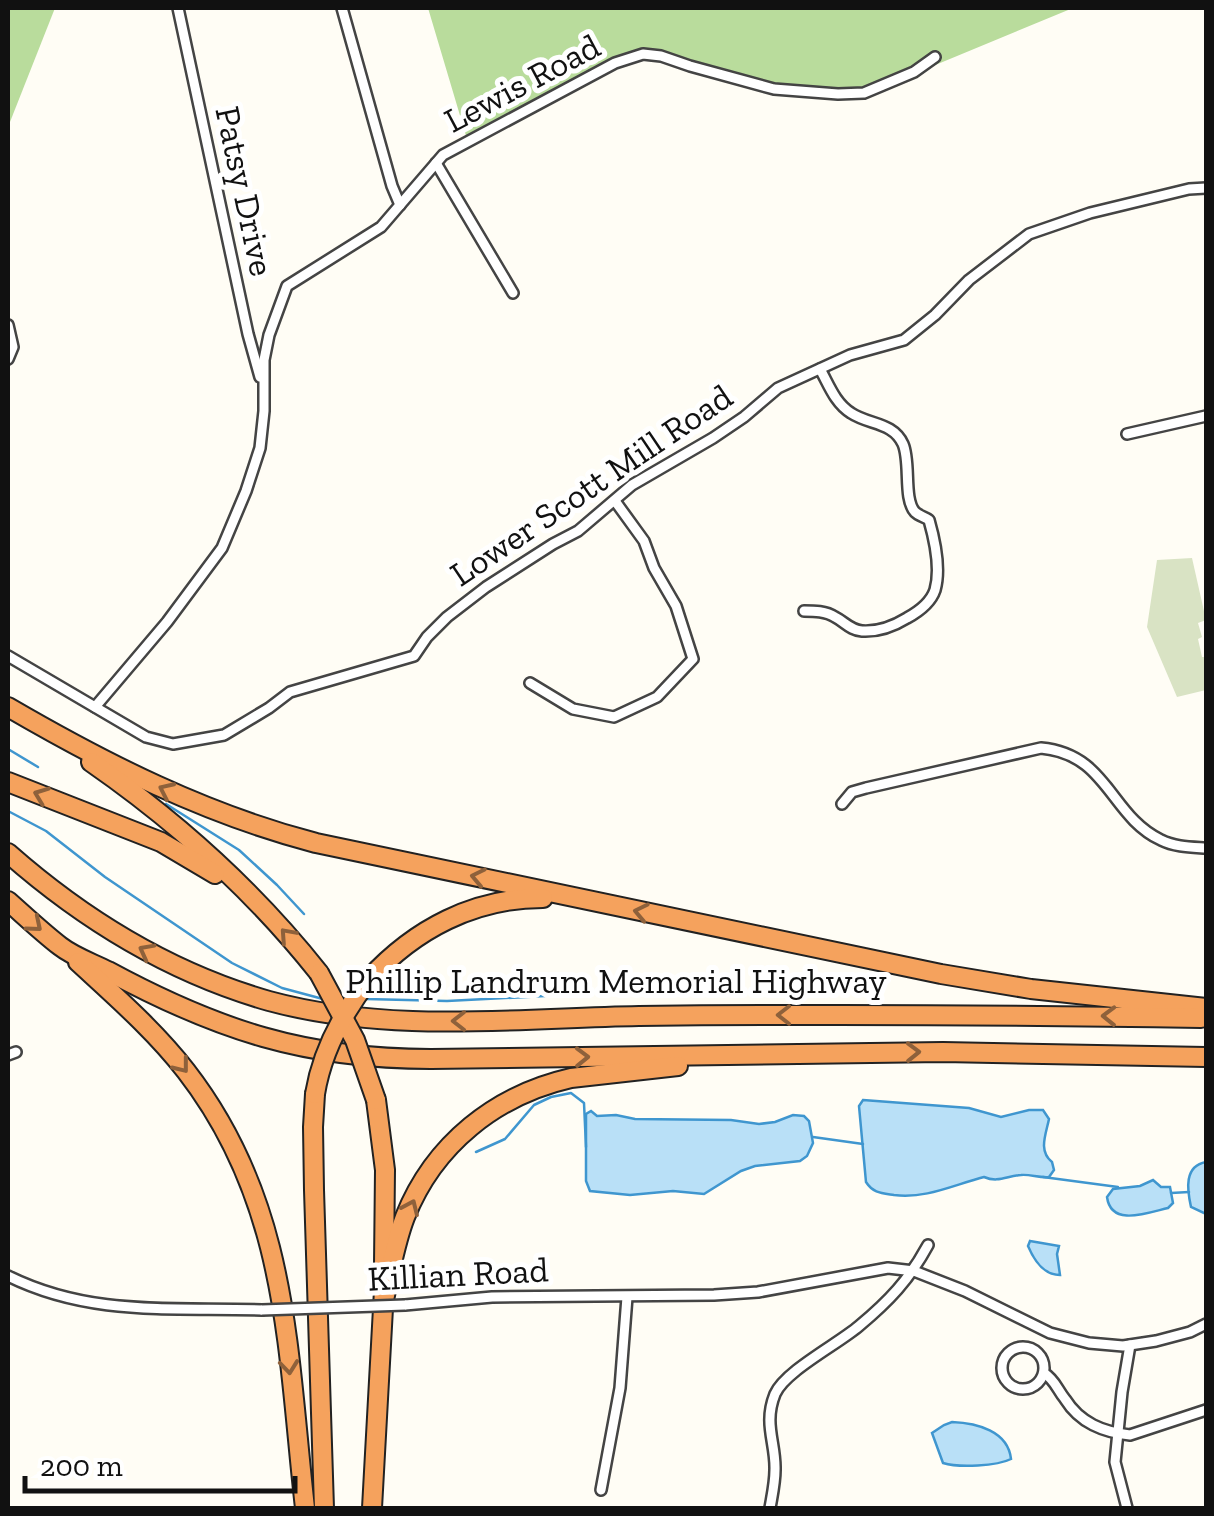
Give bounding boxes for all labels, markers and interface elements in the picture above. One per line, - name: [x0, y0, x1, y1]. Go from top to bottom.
- street label: Lewis Road: [437, 24, 607, 142]
- street label: Patsy Drive: [207, 102, 283, 280]
- street label: Lower Scott Mill Road: [442, 375, 740, 595]
- one-way arrow: [158, 782, 176, 802]
- one-way arrow: [33, 787, 51, 807]
- one-way arrow: [470, 867, 487, 888]
- one-way arrow: [633, 903, 650, 924]
- one-way arrow: [24, 913, 42, 931]
- one-way arrow: [281, 928, 299, 947]
- one-way arrow: [138, 944, 156, 963]
- street label: Phillip Landrum Memorial Highway: [345, 960, 887, 1002]
- one-way arrow: [776, 1005, 792, 1026]
- one-way arrow: [1101, 1006, 1117, 1027]
- one-way arrow: [451, 1010, 466, 1032]
- one-way arrow: [906, 1042, 922, 1063]
- one-way arrow: [576, 1046, 591, 1068]
- one-way arrow: [170, 1055, 188, 1073]
- one-way arrow: [398, 1199, 418, 1217]
- street label: Killian Road: [367, 1248, 549, 1300]
- one-way arrow: [278, 1360, 300, 1376]
- scale bar: [25, 1431, 295, 1493]
- text: 200 m: [40, 1448, 123, 1484]

